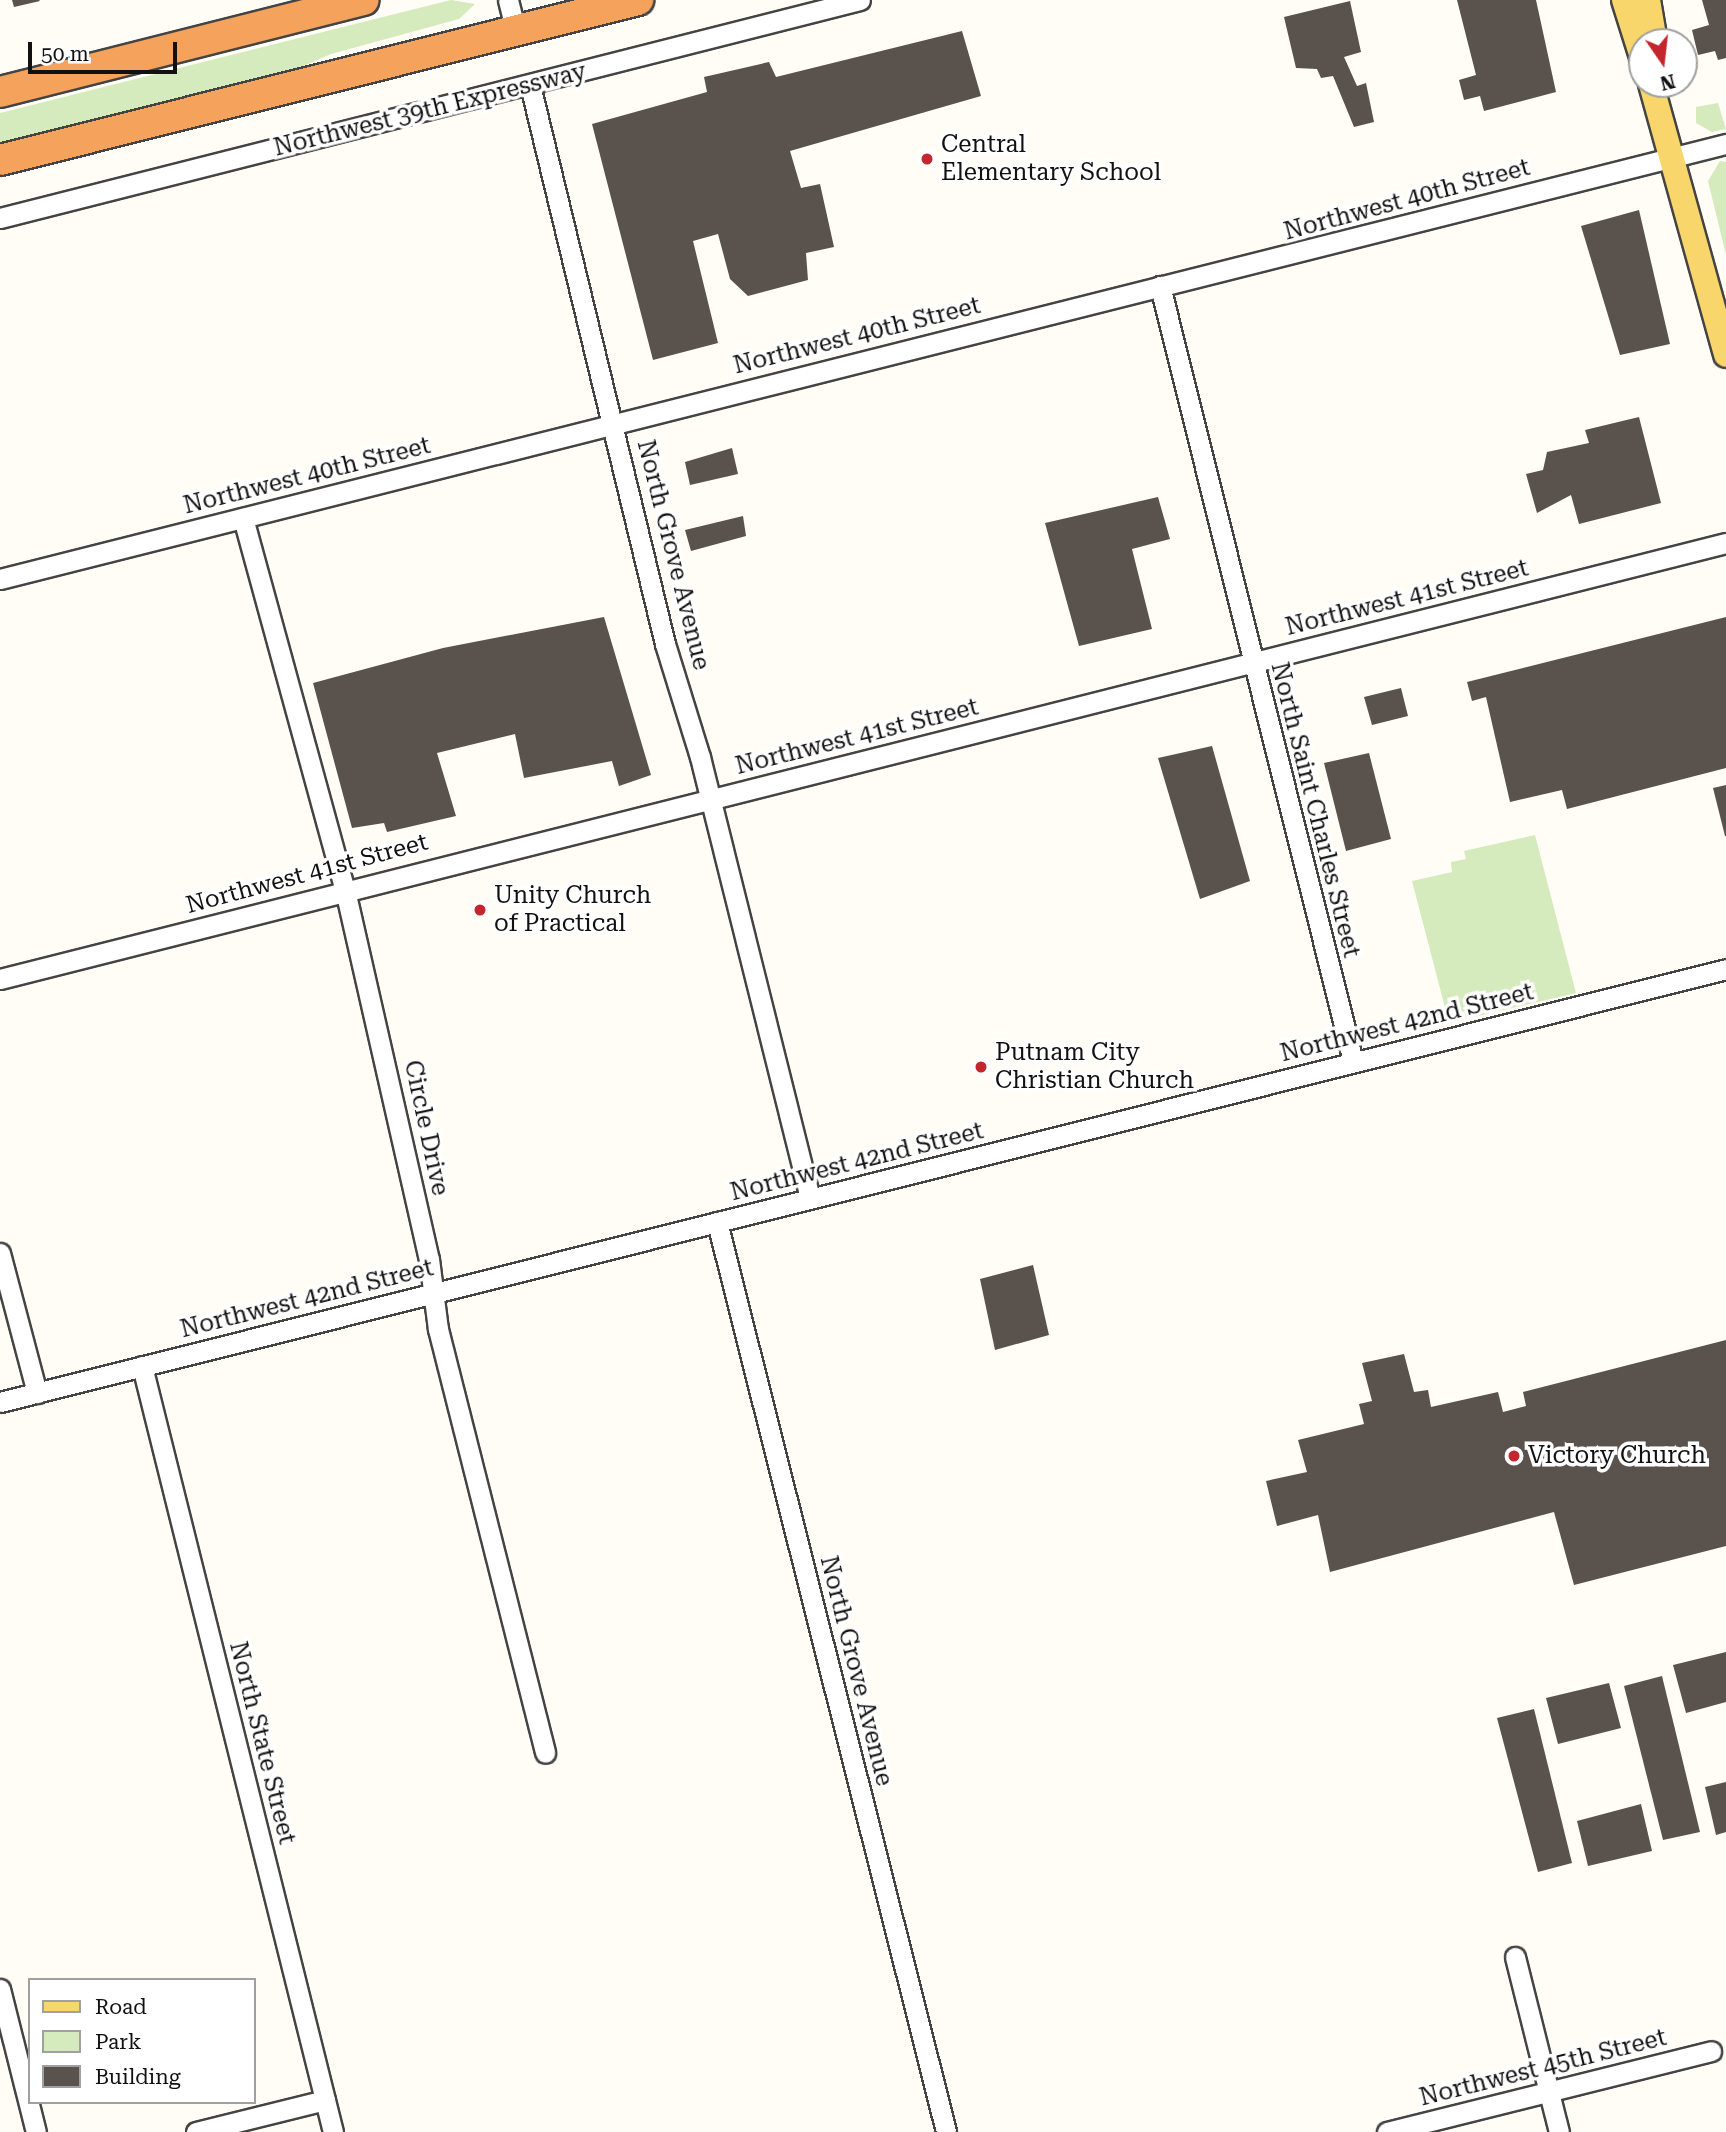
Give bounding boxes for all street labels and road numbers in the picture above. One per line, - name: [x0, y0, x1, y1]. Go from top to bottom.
- street label: Northwest 39th Expressway: [271, 57, 589, 163]
- street label: Northwest 40th Street: [1281, 153, 1533, 247]
- street label: Northwest 40th Street: [731, 291, 983, 381]
- street label: Northwest 40th Street: [181, 431, 433, 521]
- street label: North Grove Avenue: [631, 437, 715, 673]
- street label: Northwest 41st Street: [1283, 554, 1531, 642]
- street label: North Saint Charles Street: [1264, 659, 1366, 961]
- street label: Northwest 41st Street: [733, 693, 981, 781]
- street label: Northwest 41st Street: [183, 828, 431, 920]
- street label: Northwest 42nd Street: [1277, 978, 1537, 1068]
- street label: Circle Drive: [398, 1058, 454, 1198]
- street label: Northwest 42nd Street: [727, 1117, 987, 1207]
- street label: Northwest 42nd Street: [177, 1254, 437, 1344]
- street label: North Grove Avenue: [814, 1553, 898, 1789]
- street label: North State Street: [223, 1639, 301, 1847]
- street label: Northwest 45th Street: [1417, 2023, 1669, 2113]

